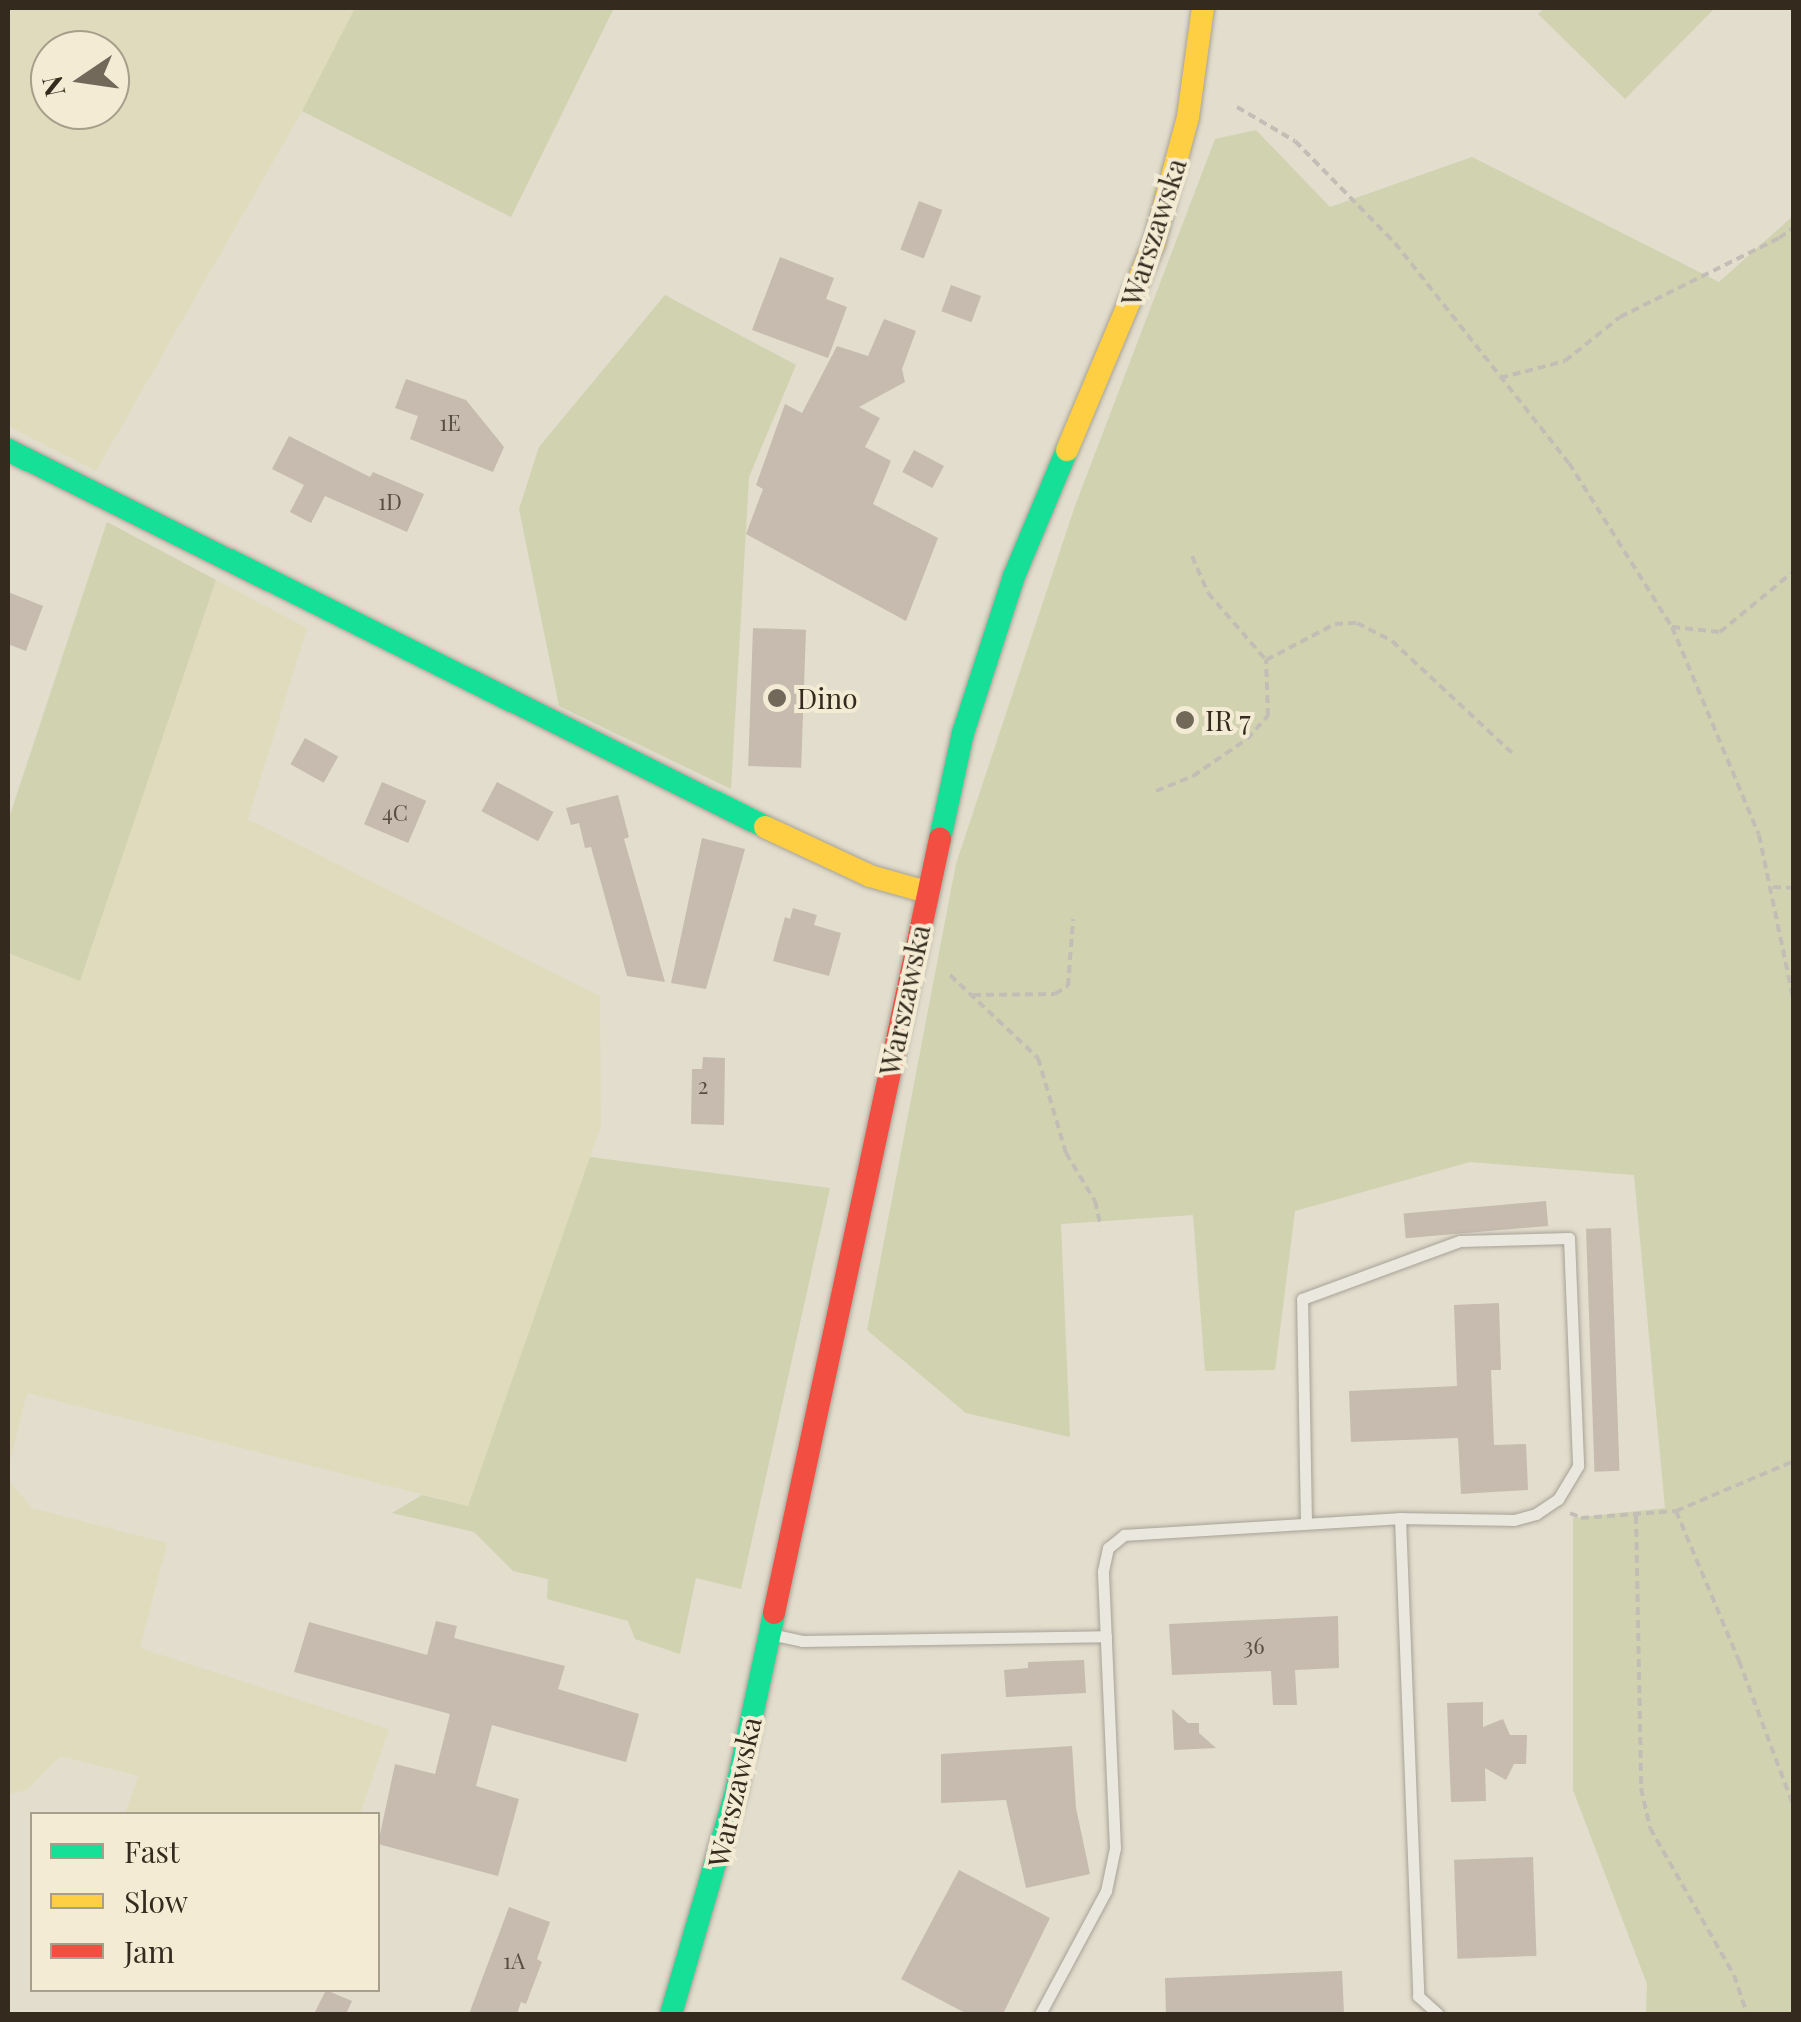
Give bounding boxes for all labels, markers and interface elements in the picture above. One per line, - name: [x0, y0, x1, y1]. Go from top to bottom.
- north arrow: [30, 30, 130, 130]
- text: N: [32, 72, 73, 100]
- street label: Warszawska: [1113, 154, 1193, 310]
- house number: 1E: [439, 410, 461, 436]
- house number: 1D: [378, 489, 402, 515]
- place label: Dino: [797, 681, 858, 715]
- marker: Dino: [766, 687, 788, 709]
- place label: IR 7: [1205, 703, 1251, 737]
- marker: IR 7: [1174, 709, 1196, 731]
- house number: 4C: [382, 800, 408, 826]
- street label: Warszawska: [872, 922, 936, 1078]
- house number: 2: [698, 1073, 708, 1099]
- house number: 36: [1243, 1633, 1265, 1659]
- street label: Warszawska: [700, 1714, 768, 1870]
- legend: [30, 1812, 380, 1992]
- text: Fast: [124, 1831, 180, 1871]
- text: Slow: [124, 1881, 188, 1921]
- text: Jam: [124, 1931, 175, 1971]
- house number: 1A: [503, 1948, 525, 1974]

